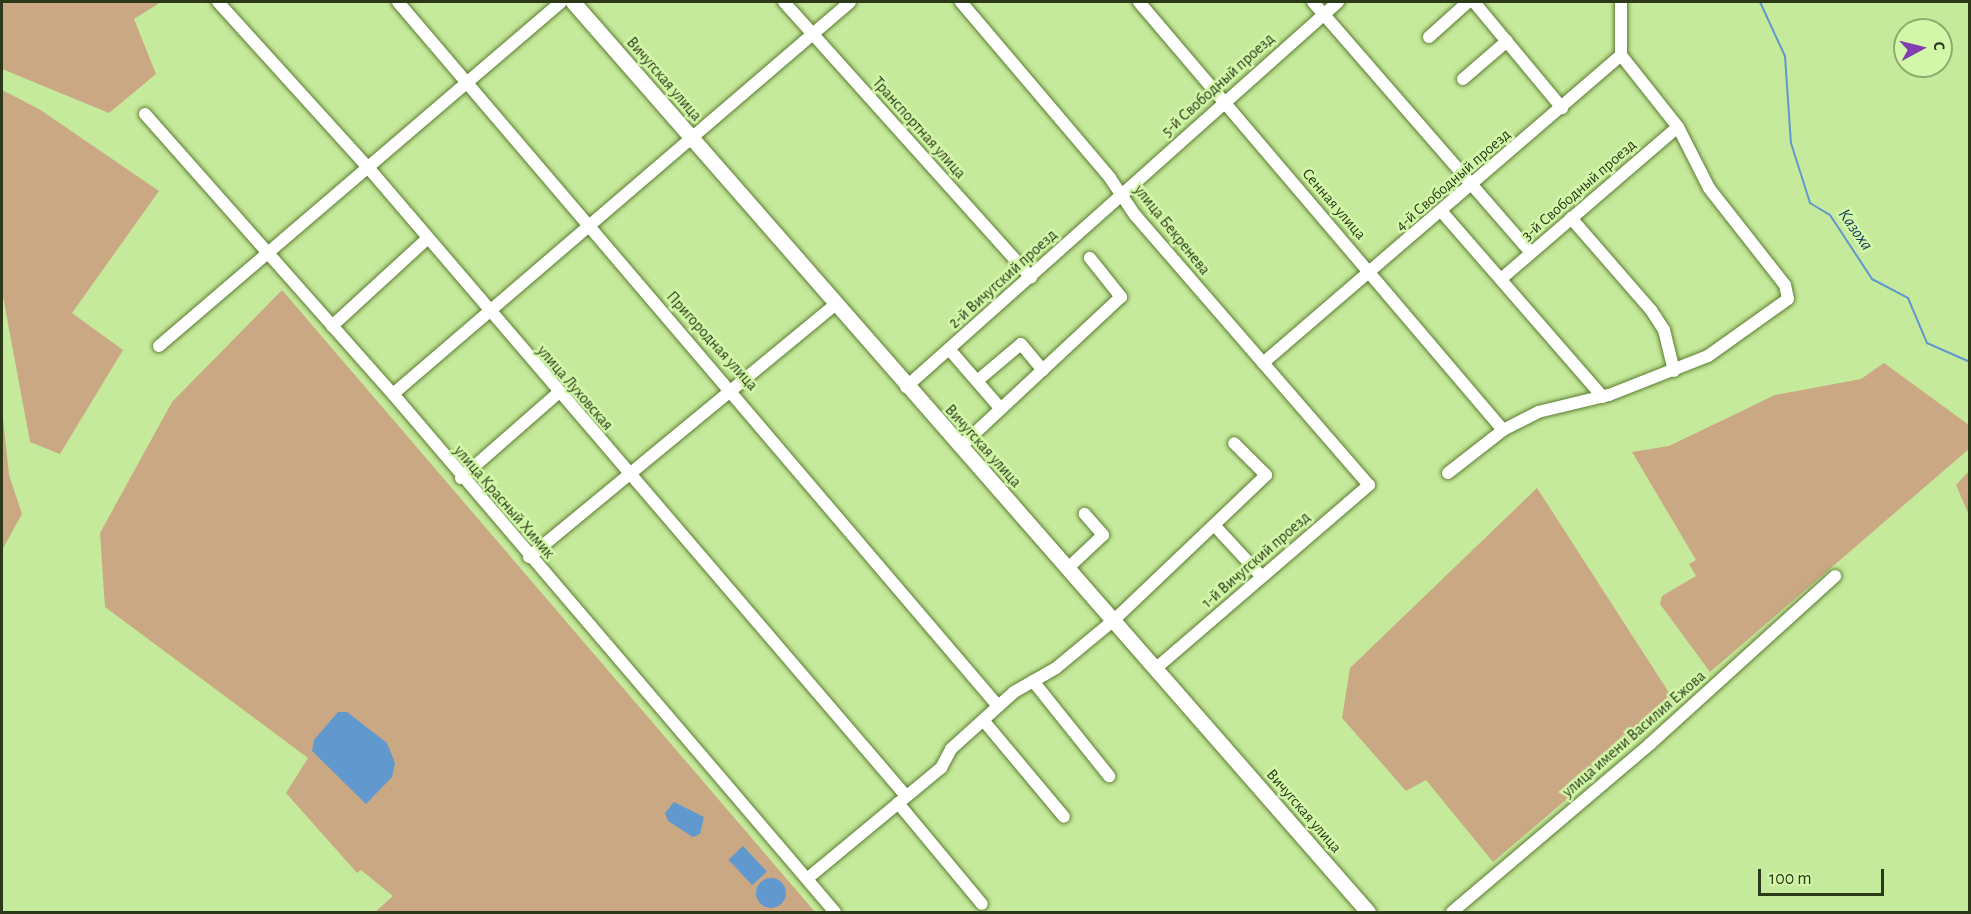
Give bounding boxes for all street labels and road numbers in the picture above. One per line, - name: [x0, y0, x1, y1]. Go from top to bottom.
- street label: 5-й Свободный проезд: [1158, 29, 1278, 141]
- street label: Вичугская улица: [622, 33, 706, 125]
- street label: Транспортная улица: [868, 73, 970, 183]
- street label: 4-й Свободный проезд: [1391, 125, 1515, 235]
- street label: 3-й Свободный проезд: [1518, 135, 1640, 245]
- street label: Сенная улица: [1298, 164, 1370, 244]
- street label: улица Бекренева: [1130, 181, 1214, 279]
- street label: 2-й Вичугский проезд: [945, 225, 1061, 333]
- street label: Пригородная улица: [662, 287, 762, 395]
- street label: улица Луховская: [533, 342, 617, 434]
- street label: Вичугская улица: [941, 400, 1025, 492]
- street label: улица Красный Химик: [450, 441, 558, 563]
- street label: 1-й Вичугский проезд: [1198, 508, 1314, 612]
- street label: улица имени Василия Ежова: [1558, 667, 1710, 801]
- street label: Вичугская улица: [1262, 765, 1346, 857]

